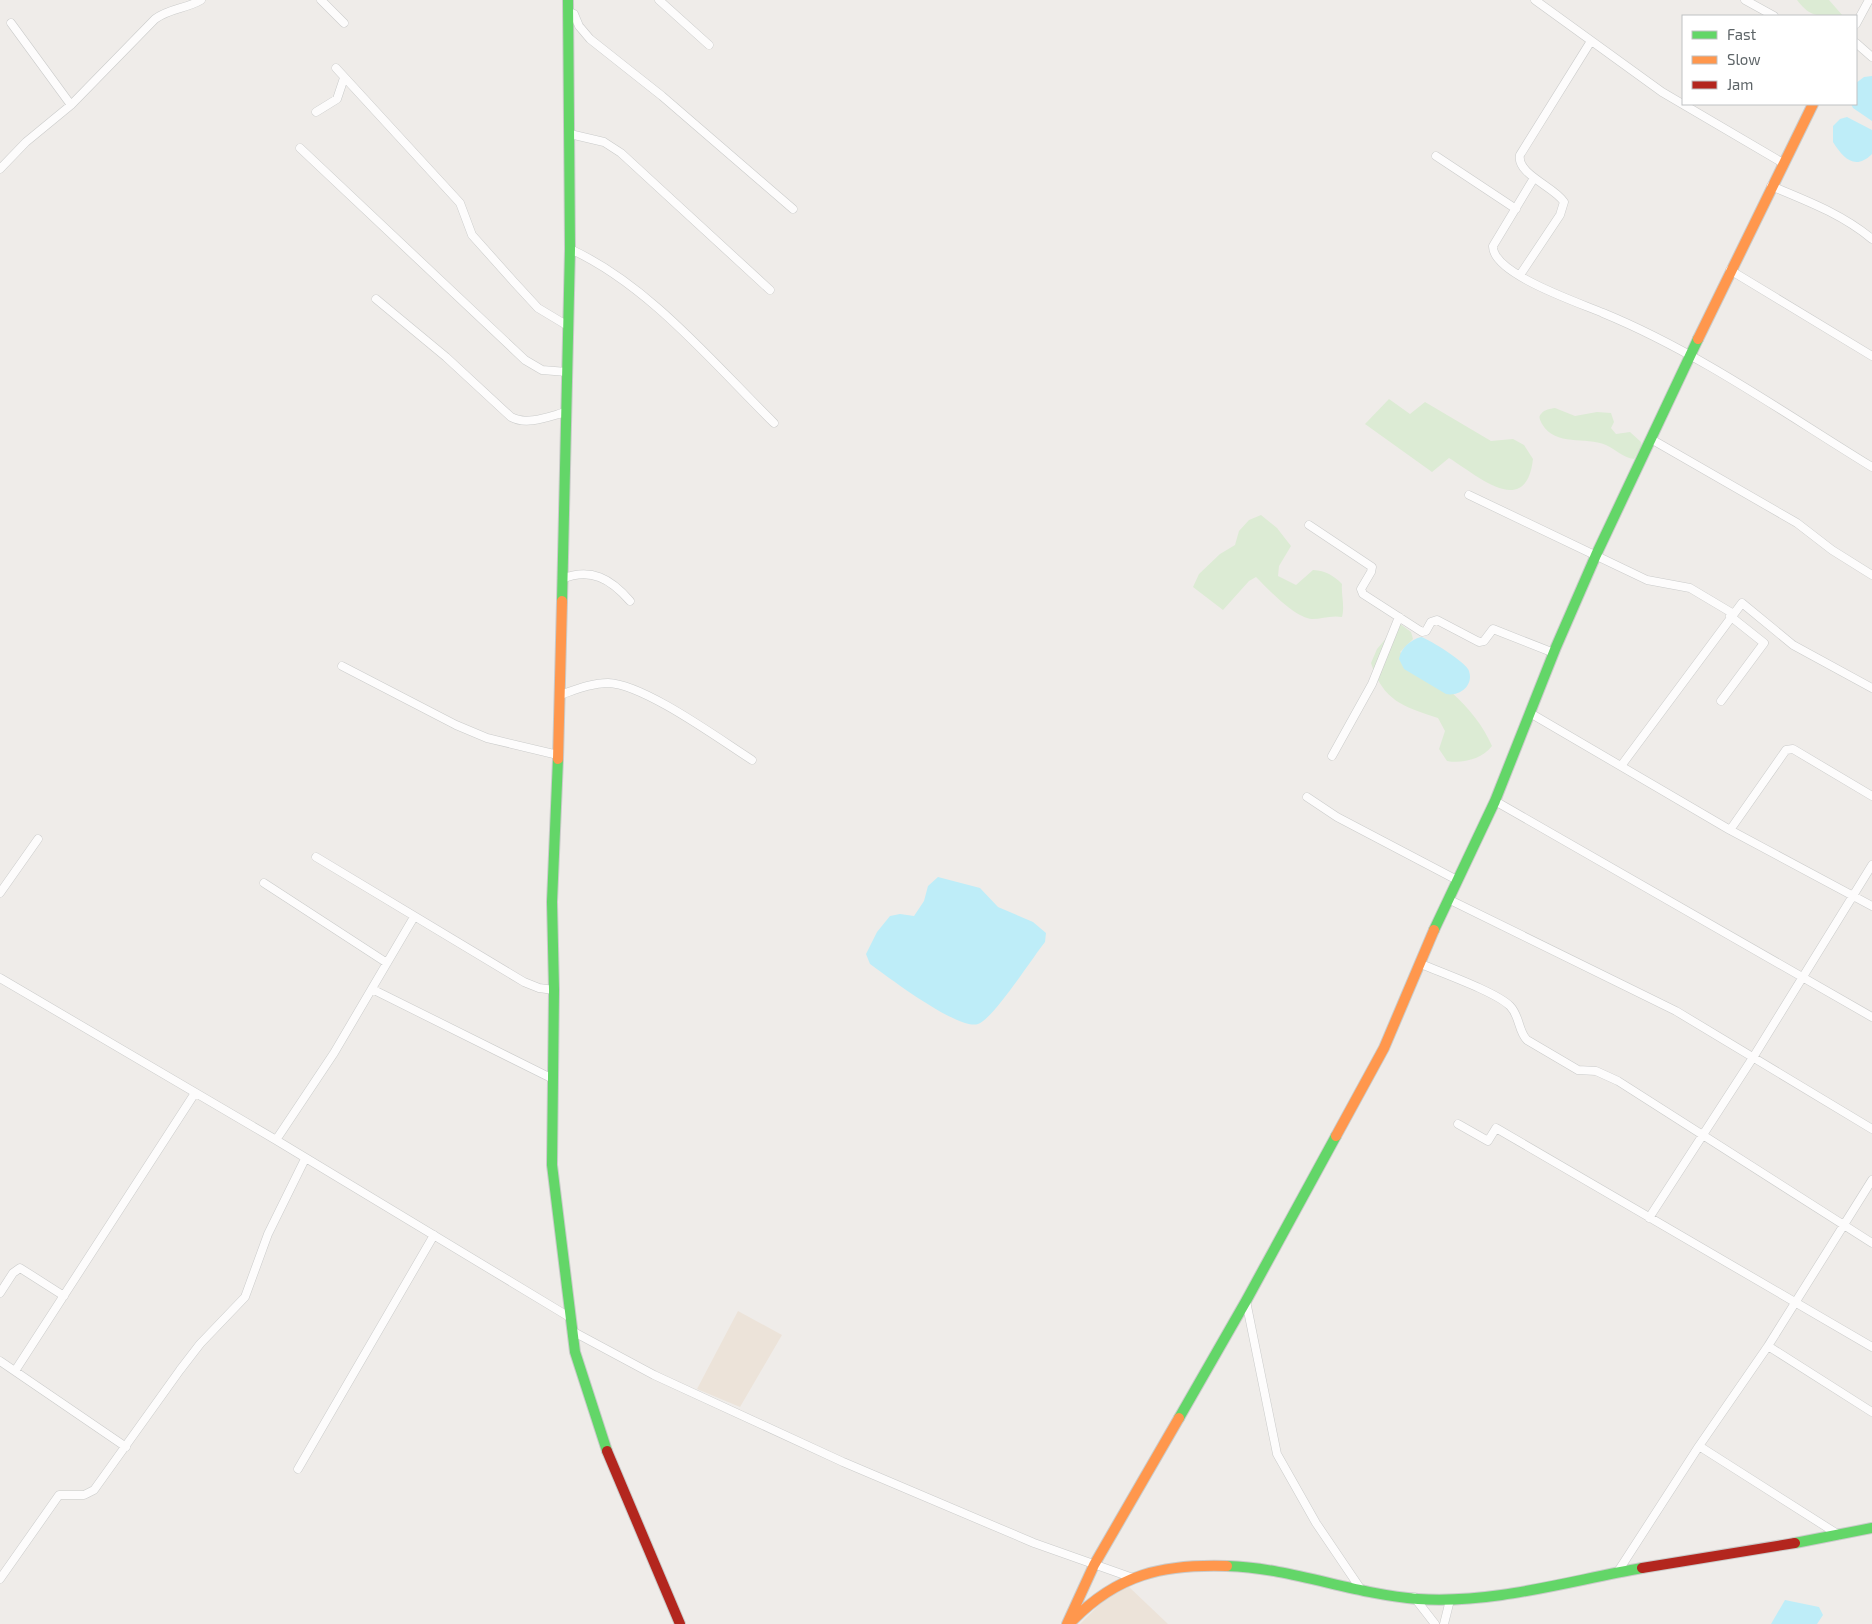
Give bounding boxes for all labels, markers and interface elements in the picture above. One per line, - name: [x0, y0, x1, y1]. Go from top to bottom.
- legend: [1682, 15, 1857, 105]
- text: Fast: [1727, 25, 1757, 43]
- text: Slow: [1727, 50, 1761, 68]
- text: Jam: [1727, 75, 1753, 93]

